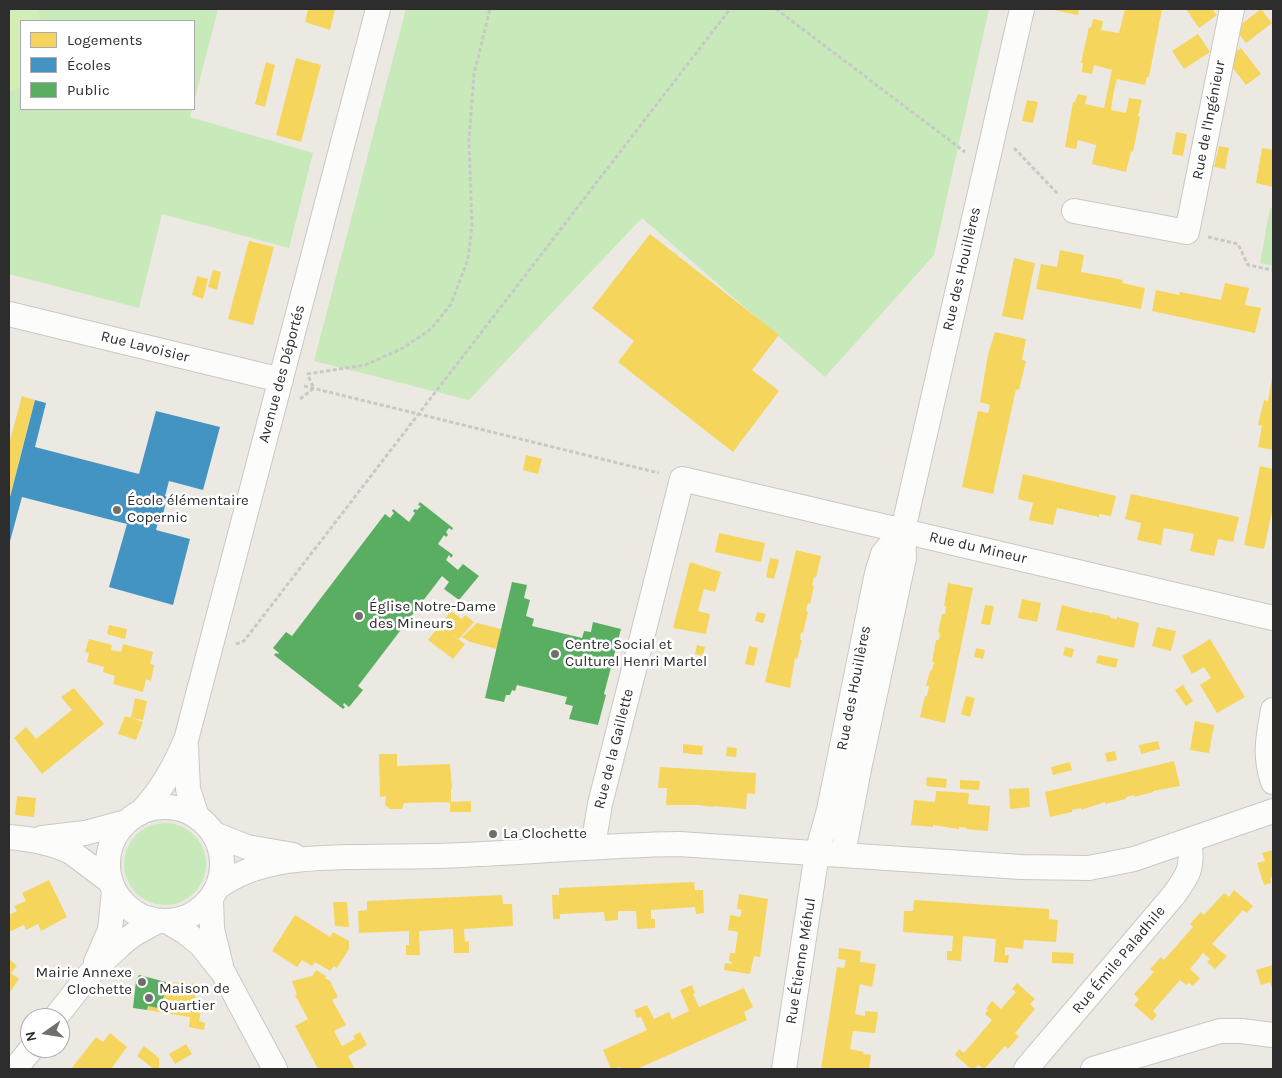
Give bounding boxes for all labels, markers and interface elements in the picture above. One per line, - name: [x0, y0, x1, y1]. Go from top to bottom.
- legend: [20, 20, 195, 110]
- text: Logements: [67, 31, 143, 49]
- text: Écoles: [67, 56, 111, 74]
- street label: Rue de l'Ingénieur: [1189, 59, 1229, 181]
- text: Public: [67, 81, 110, 99]
- street label: Rue des Houillères: [939, 205, 985, 333]
- street label: Avenue des Déportés: [255, 303, 309, 445]
- street label: Rue Lavoisier: [99, 327, 191, 367]
- place label: École élémentaire Copernic: [127, 492, 249, 527]
- marker: École élémentaire Copernic: [111, 504, 123, 516]
- street label: Rue du Mineur: [927, 528, 1029, 568]
- place label: Église Notre-Dame des Mineurs: [369, 598, 496, 633]
- marker: Église Notre-Dame des Mineurs: [353, 610, 365, 622]
- street label: Rue des Houillères: [833, 624, 875, 752]
- place label: Centre Social et Culturel Henri Martel: [565, 636, 707, 671]
- marker: Centre Social et Culturel Henri Martel: [549, 648, 561, 660]
- street label: Rue de la Gaillette: [590, 687, 638, 811]
- place label: La Clochette: [503, 825, 587, 843]
- marker: La Clochette: [487, 828, 499, 840]
- street label: Rue Étienne Méhul: [782, 896, 820, 1026]
- street label: Rue Émile Paladhile: [1069, 902, 1169, 1018]
- place label: Mairie Annexe Clochette: [36, 964, 132, 999]
- marker: Mairie Annexe Clochette: [136, 976, 148, 988]
- place label: Maison de Quartier: [159, 980, 230, 1015]
- marker: Maison de Quartier: [143, 992, 155, 1004]
- north arrow: [20, 1008, 70, 1058]
- text: N: [21, 1029, 40, 1043]

